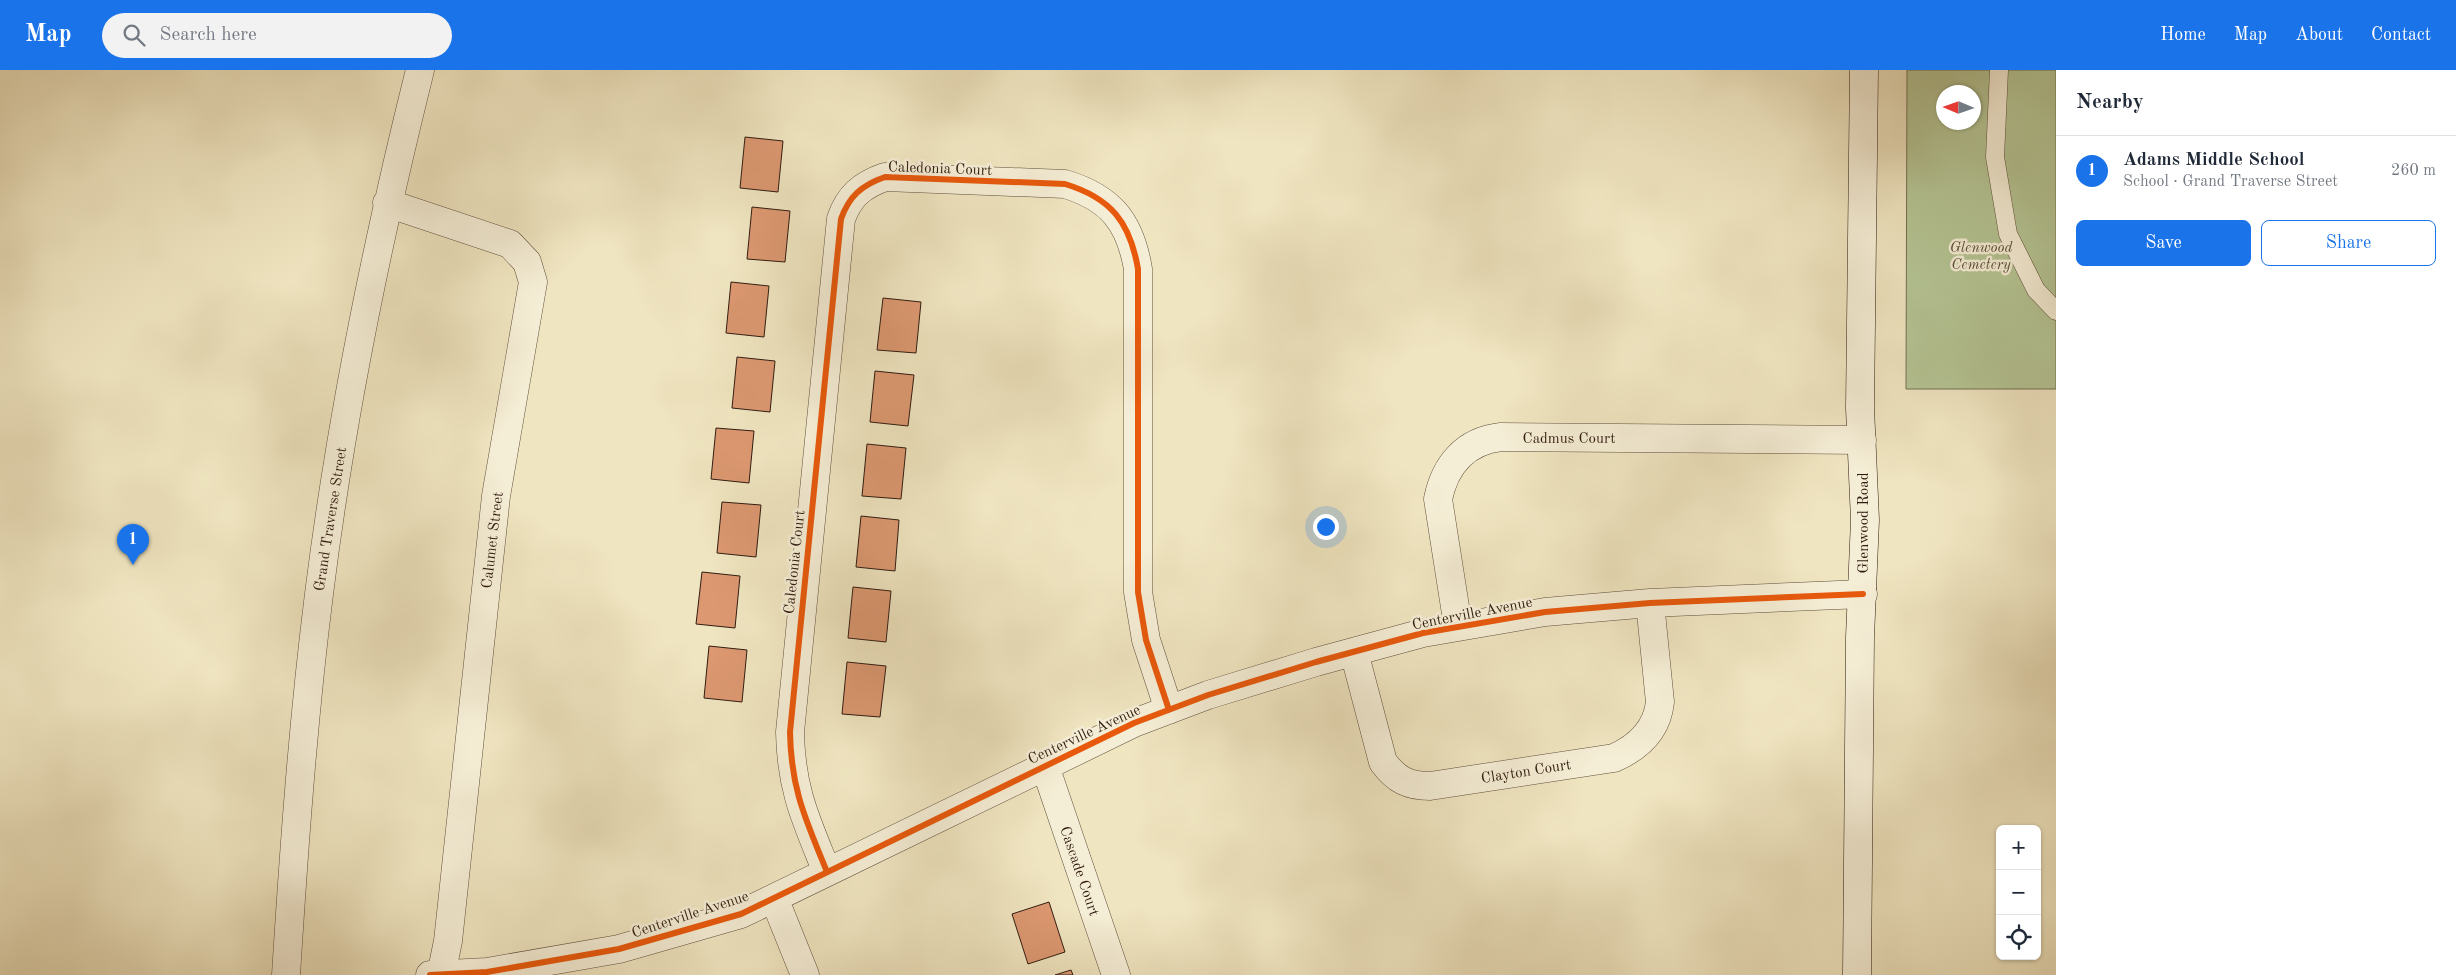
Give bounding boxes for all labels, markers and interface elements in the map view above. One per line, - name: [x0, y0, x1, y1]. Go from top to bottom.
- search box: [102, 13, 452, 58]
- icon: search: [120, 21, 148, 49]
- text: Map: [25, 23, 72, 47]
- text: Search here: [160, 26, 257, 45]
- text: Home: [2160, 26, 2206, 44]
- text: Map: [2234, 26, 2267, 44]
- text: About: [2295, 26, 2343, 44]
- text: Contact: [2371, 26, 2431, 44]
- north arrow: [1936, 85, 1981, 130]
- text: Nearby: [2076, 92, 2144, 113]
- text: Adams Middle School: [2123, 151, 2305, 170]
- street label: Caledonia Court: [888, 160, 992, 179]
- text: 1: [2087, 163, 2097, 179]
- text: 260 m: [2391, 163, 2436, 179]
- text: School · Grand Traverse Street: [2123, 174, 2338, 190]
- button: Save: [2076, 220, 2251, 266]
- button: Share: [2261, 220, 2436, 266]
- park label: Glenwood Cemetery: [1950, 241, 2013, 273]
- street label: Cadmus Court: [1523, 432, 1615, 447]
- street label: Grand Traverse Street: [313, 446, 350, 592]
- street label: Glenwood Road: [1857, 472, 1872, 574]
- street label: Calumet Street: [480, 491, 507, 589]
- street label: Caledonia Court: [783, 509, 808, 615]
- your location: [1313, 514, 1339, 540]
- pin: 1: [117, 524, 149, 565]
- street label: Centerville Avenue: [1411, 595, 1534, 633]
- street label: Centerville Avenue: [1026, 703, 1143, 768]
- street label: Clayton Court: [1480, 758, 1572, 787]
- street label: Cascade Court: [1056, 825, 1101, 918]
- map controls: [1996, 825, 2041, 960]
- button: +: [1996, 825, 2041, 870]
- button: −: [1996, 870, 2041, 915]
- street label: Centerville Avenue: [630, 889, 751, 941]
- button: locate: [1996, 915, 2041, 960]

